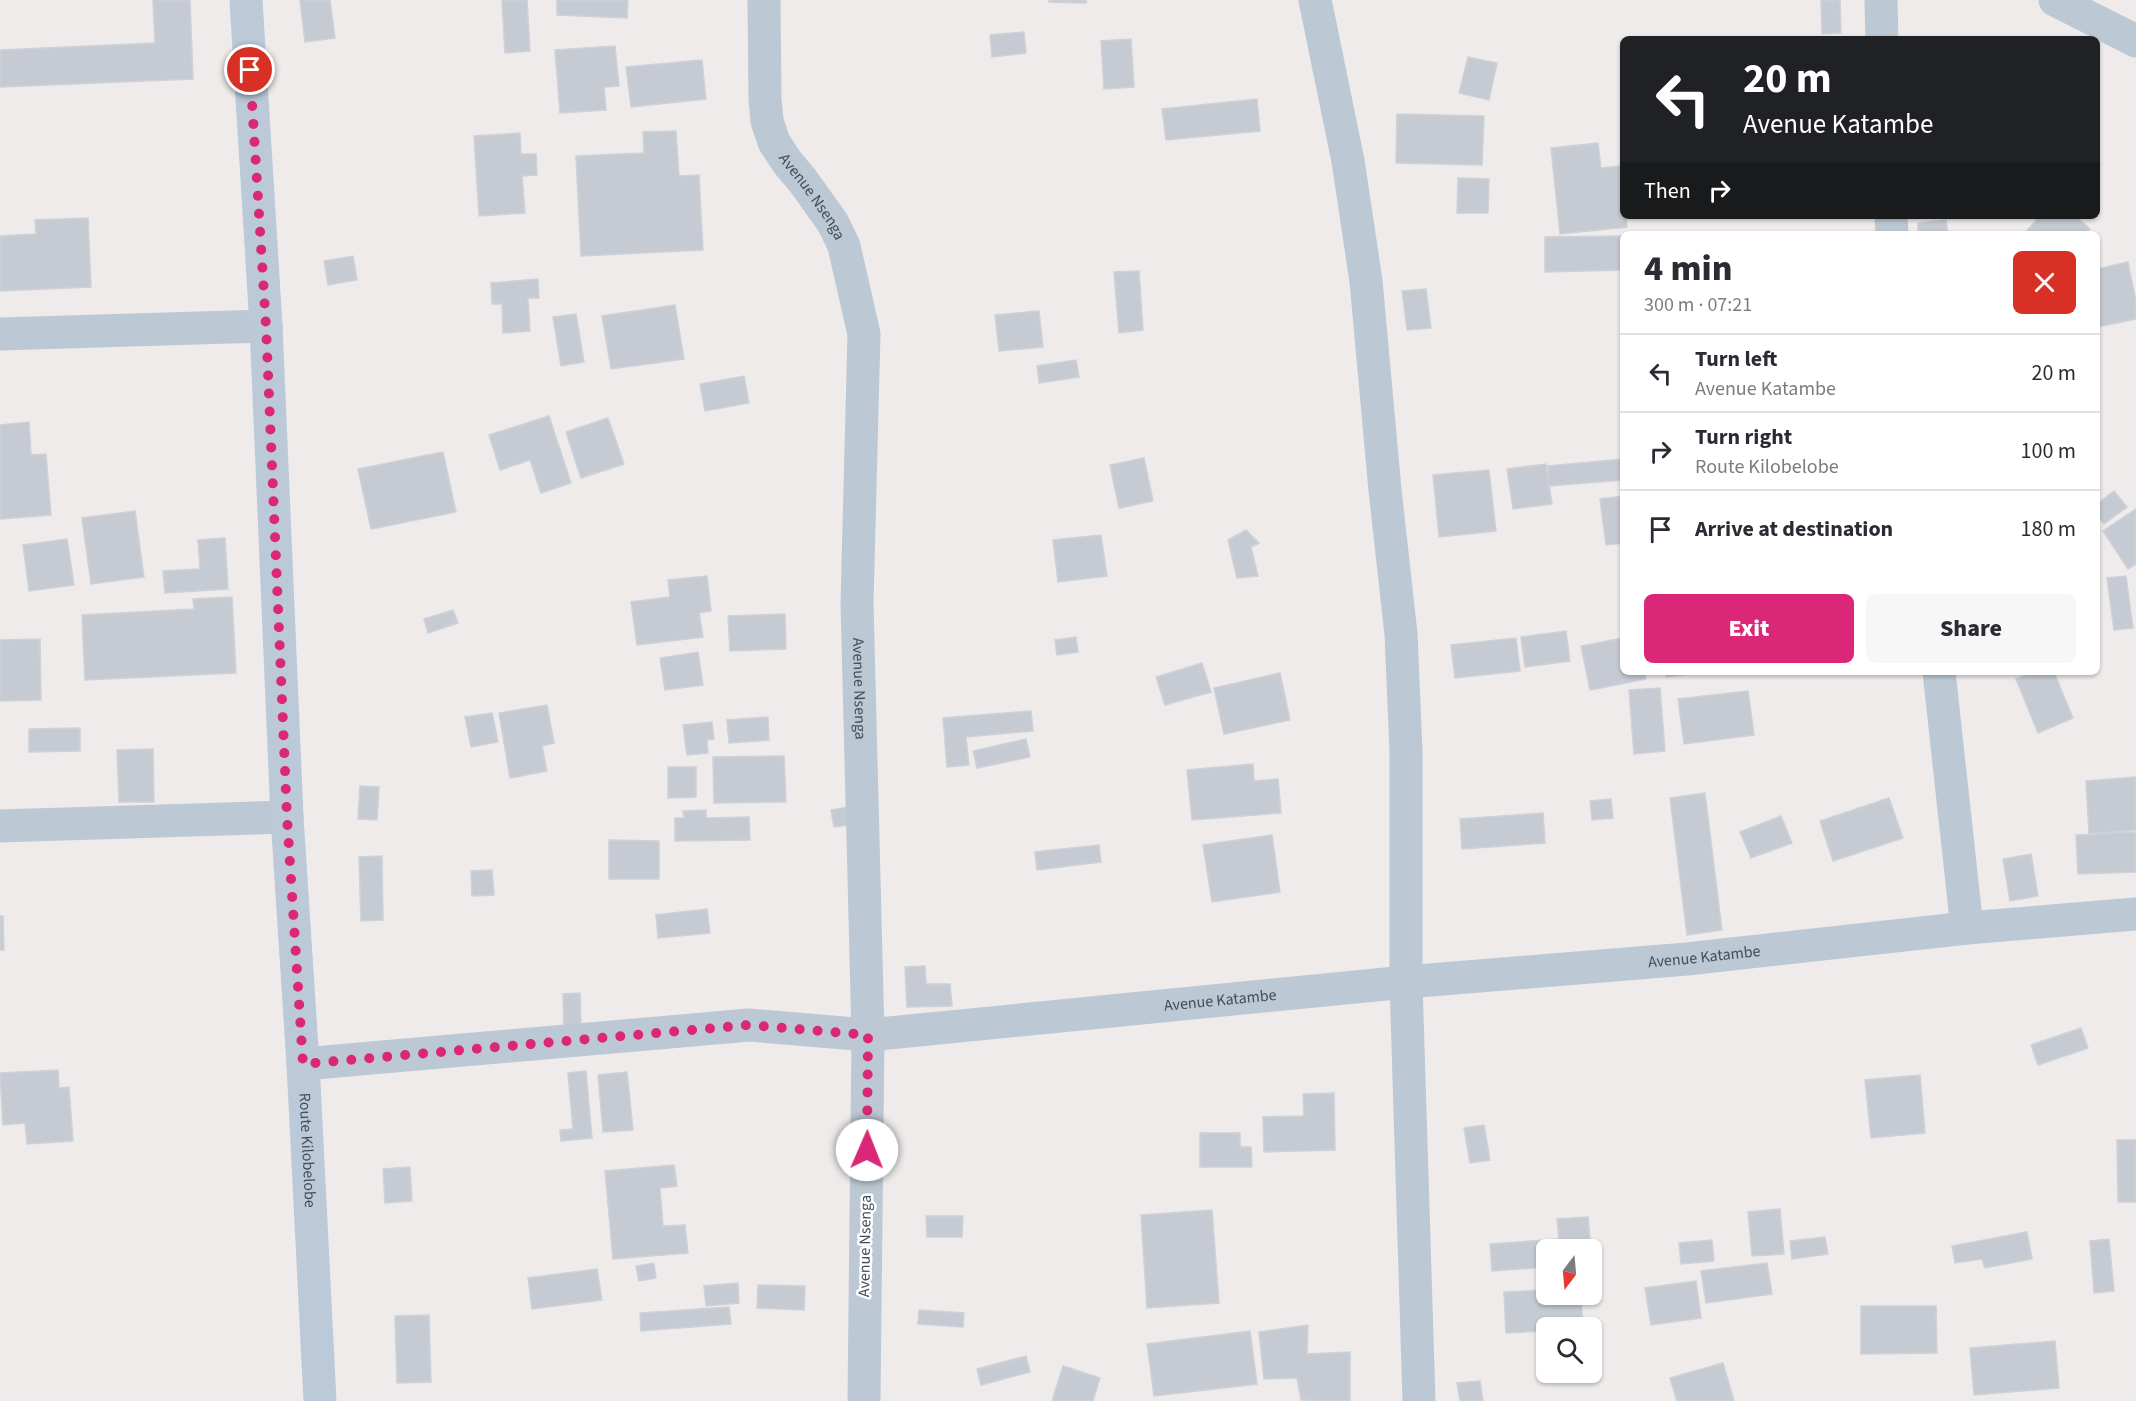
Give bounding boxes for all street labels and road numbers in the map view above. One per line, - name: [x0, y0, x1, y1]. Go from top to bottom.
- street label: Avenue Nsenga: [773, 149, 851, 244]
- street label: Avenue Nsenga: [847, 637, 871, 740]
- street label: Avenue Katambe: [1647, 940, 1762, 973]
- street label: Avenue Katambe: [1163, 984, 1277, 1017]
- street label: Route Kilobelobe: [293, 1092, 321, 1208]
- street label: Avenue Nsenga: [853, 1195, 877, 1297]

